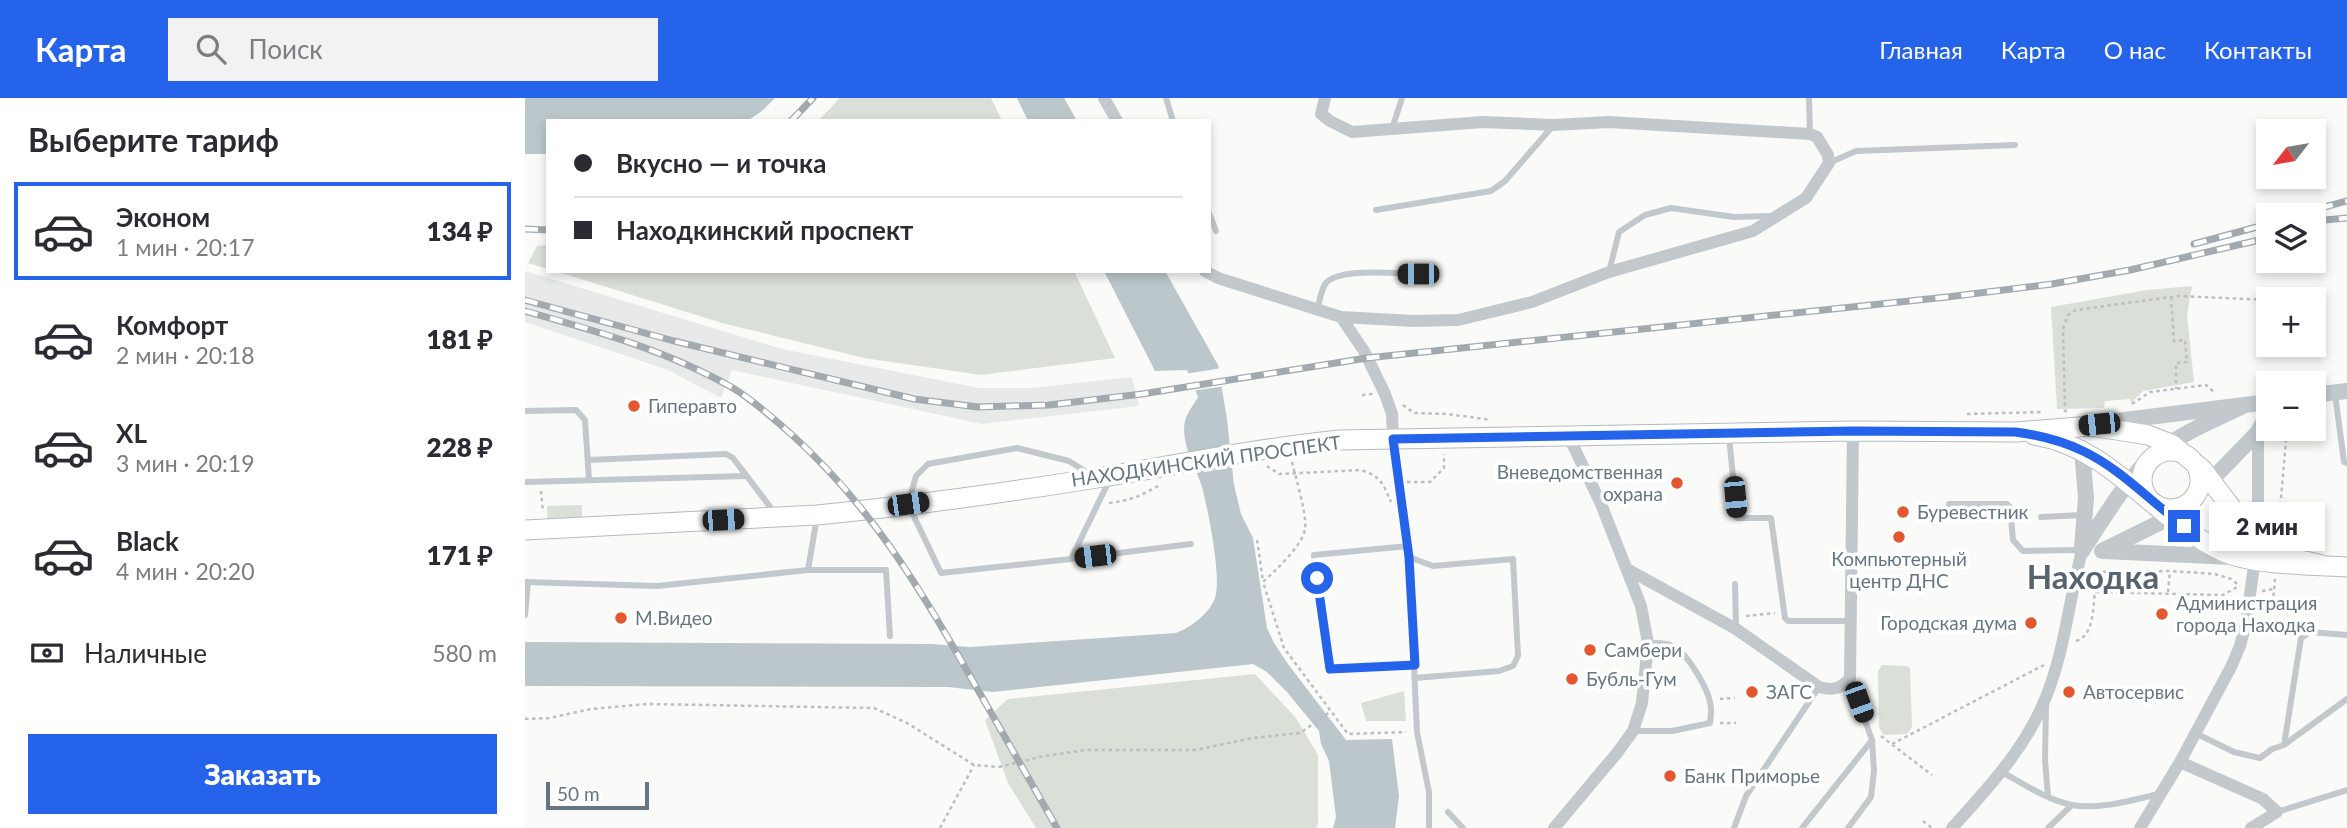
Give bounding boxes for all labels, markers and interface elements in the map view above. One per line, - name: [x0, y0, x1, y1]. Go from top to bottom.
- search box: [168, 18, 658, 81]
- text: Карта: [35, 29, 126, 69]
- icon: search: [192, 30, 230, 68]
- text: Поиск: [248, 33, 323, 65]
- text: Главная: [1879, 35, 1963, 64]
- text: Карта: [2001, 35, 2066, 64]
- text: О нас: [2104, 35, 2166, 64]
- text: Контакты: [2204, 35, 2312, 64]
- north arrow: [2256, 119, 2326, 189]
- map controls: [2256, 119, 2326, 441]
- text: Выберите тариф: [28, 120, 279, 159]
- text: Вкусно — и точка: [616, 147, 826, 179]
- icon: car: [32, 200, 95, 263]
- text: Эконом: [116, 201, 210, 233]
- button: layers: [2256, 203, 2326, 273]
- text: Находкинский проспект: [616, 214, 913, 246]
- text: 134 ₽: [427, 215, 493, 247]
- text: 1 мин · 20:17: [116, 233, 255, 261]
- car: [1398, 264, 1440, 285]
- button: +: [2256, 287, 2326, 357]
- icon: car: [32, 308, 95, 371]
- text: Комфорт: [116, 309, 228, 341]
- text: 181 ₽: [427, 323, 493, 355]
- text: 2 мин · 20:18: [116, 341, 255, 369]
- button: −: [2256, 371, 2326, 441]
- place label: Гиперавто: [648, 394, 737, 417]
- marker: Гиперавто: [626, 398, 642, 414]
- car: [2078, 411, 2121, 437]
- icon: car: [32, 416, 95, 479]
- text: XL: [116, 417, 147, 449]
- street label: НАХОДКИНСКИЙ ПРОСПЕКТ: [1070, 430, 1342, 491]
- text: 228 ₽: [427, 431, 493, 463]
- text: 3 мин · 20:19: [116, 449, 255, 477]
- place label: Вневедомственная охрана: [1497, 460, 1663, 505]
- marker: Вневедомственная охрана: [1669, 475, 1685, 491]
- car: [1723, 475, 1748, 519]
- car: [886, 491, 931, 517]
- place label: Буревестник: [1917, 500, 2029, 523]
- callout: 2 мин: [2209, 502, 2324, 550]
- marker: Буревестник: [1895, 504, 1911, 520]
- car: [702, 508, 745, 532]
- route end: [2168, 510, 2200, 542]
- text: 2 мин: [2236, 512, 2298, 540]
- icon: car: [32, 524, 95, 587]
- text: Black: [116, 525, 179, 557]
- marker: Компьютерный центр ДНС: [1891, 529, 1907, 545]
- text: 171 ₽: [427, 539, 493, 571]
- car: [1073, 543, 1118, 569]
- place label: Компьютерный центр ДНС: [1831, 547, 1967, 592]
- district label: Находка: [2027, 556, 2159, 596]
- text: 4 мин · 20:20: [116, 557, 255, 585]
- route start: [1301, 562, 1333, 594]
- place label: Администрация города Находка: [2176, 591, 2317, 636]
- place label: М.Видео: [635, 606, 713, 629]
- marker: Администрация города Находка: [2154, 606, 2170, 622]
- marker: М.Видео: [613, 610, 629, 626]
- place label: Городская дума: [1880, 611, 2017, 634]
- marker: Городская дума: [2023, 615, 2039, 631]
- icon: cash: [28, 634, 66, 672]
- text: Наличные: [84, 637, 207, 669]
- place label: Самбери: [1604, 638, 1682, 661]
- text: 580 m: [432, 639, 497, 667]
- marker: Самбери: [1582, 642, 1598, 658]
- place label: Бубль-Гум: [1586, 667, 1677, 690]
- marker: Бубль-Гум: [1564, 671, 1580, 687]
- car: [1842, 679, 1877, 725]
- place label: ЗАГС: [1766, 680, 1812, 703]
- place label: Автосервис: [2083, 680, 2184, 703]
- marker: ЗАГС: [1744, 684, 1760, 700]
- marker: Автосервис: [2061, 684, 2077, 700]
- button: Заказать: [28, 734, 497, 814]
- place label: Банк Приморье: [1684, 764, 1820, 787]
- marker: Банк Приморье: [1662, 768, 1678, 784]
- scale bar: [546, 779, 649, 811]
- text: 50 m: [557, 782, 600, 805]

